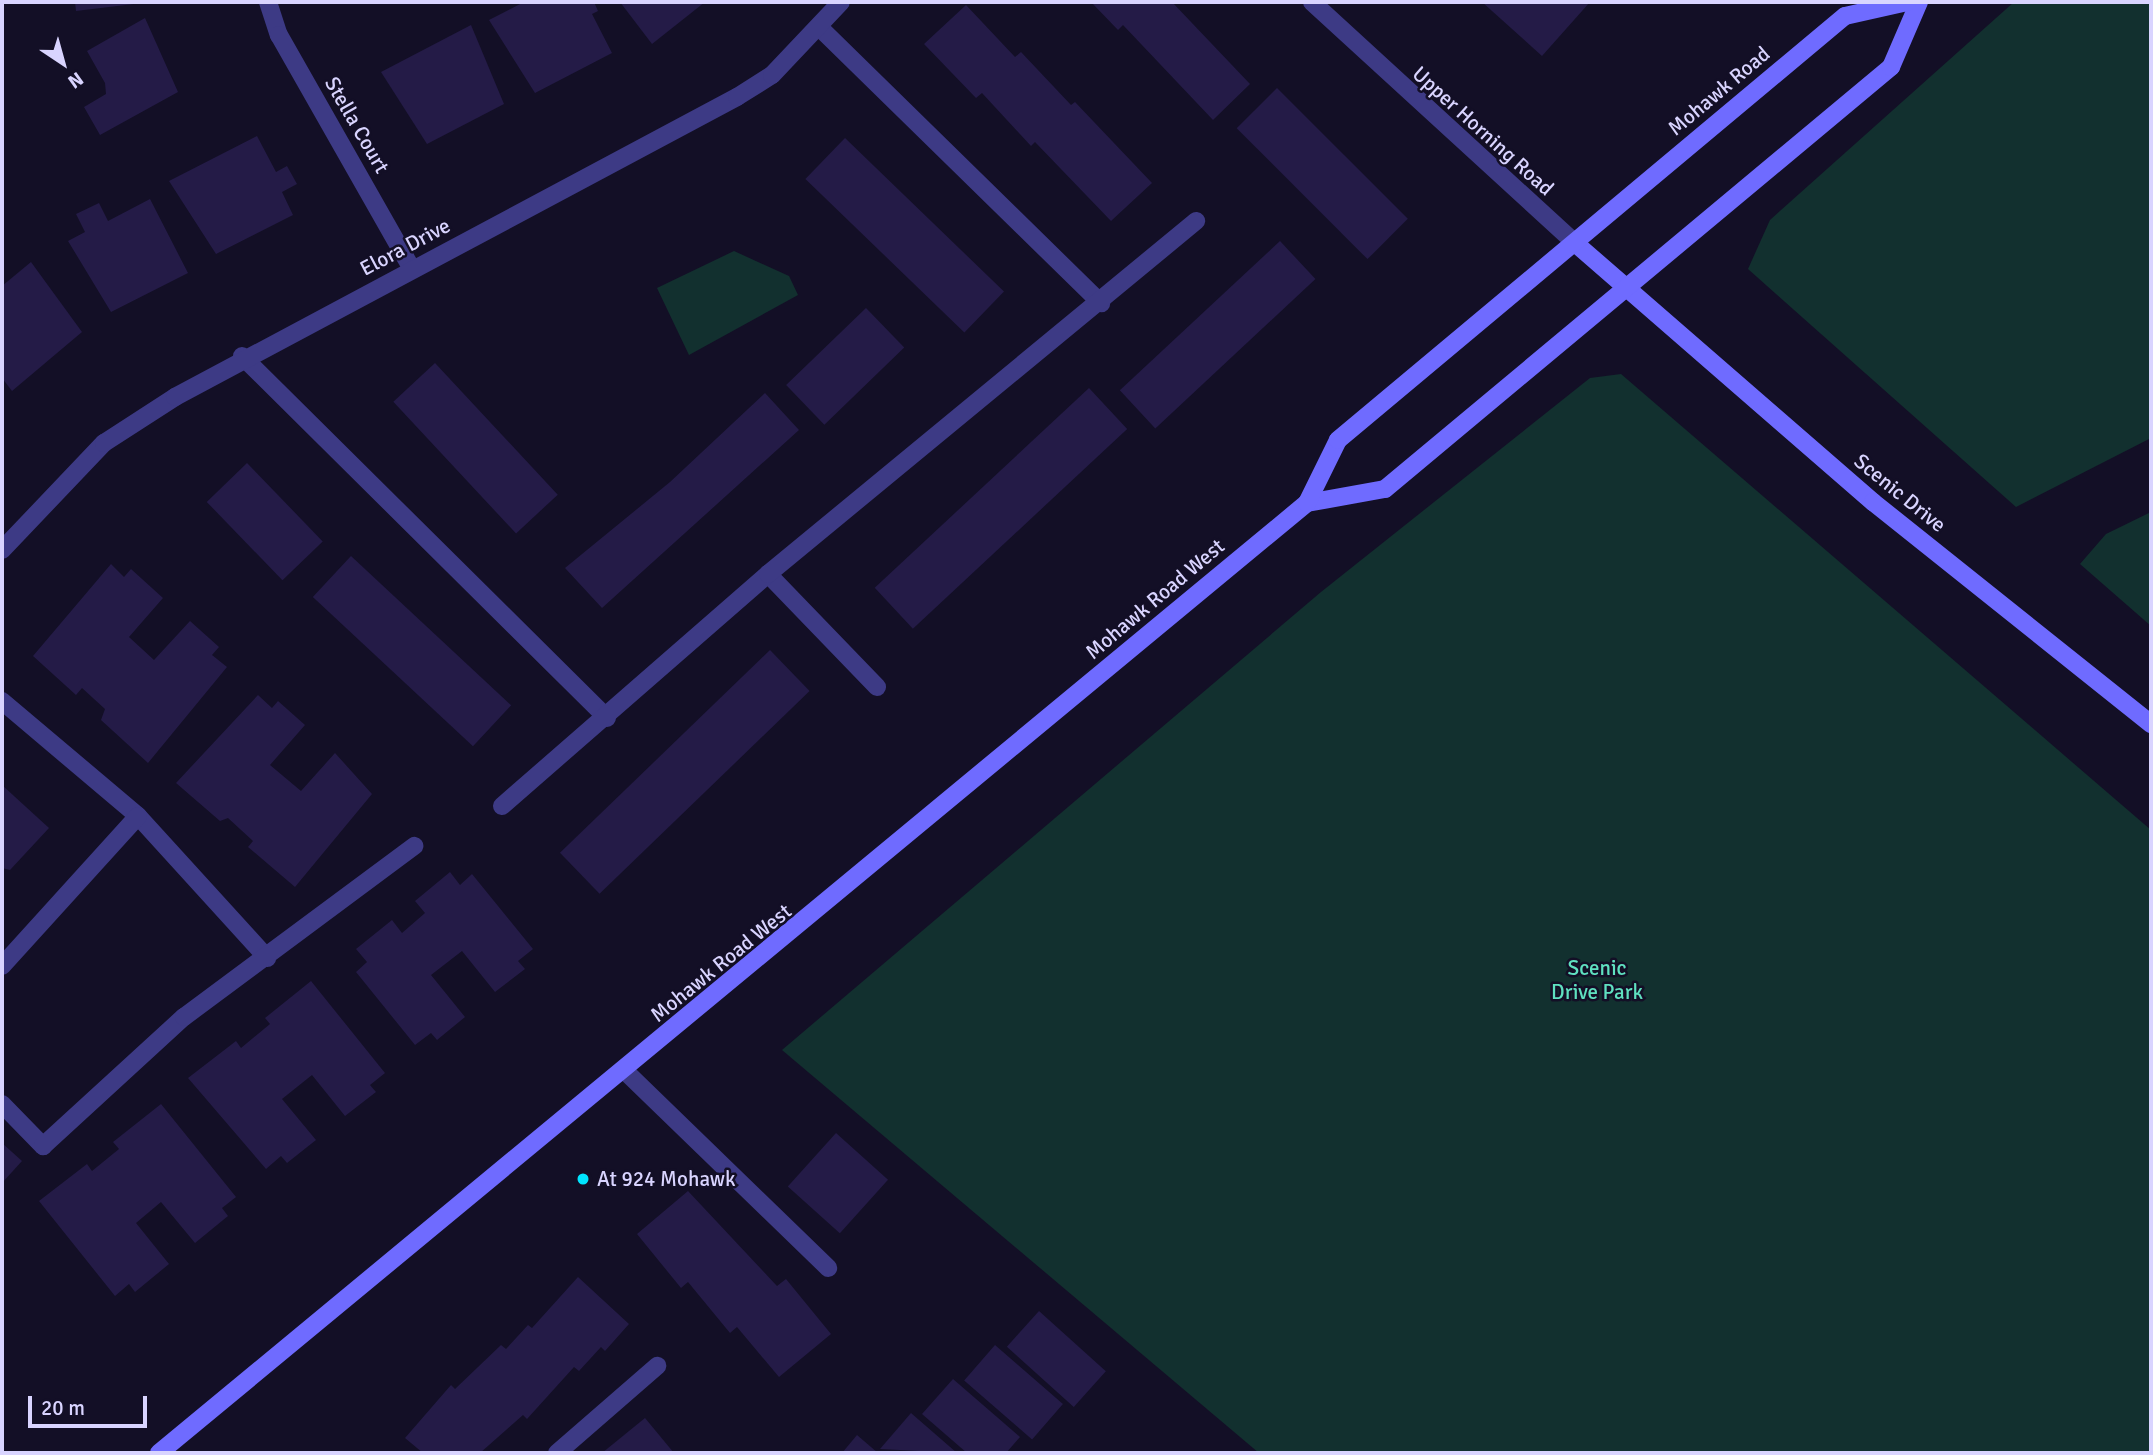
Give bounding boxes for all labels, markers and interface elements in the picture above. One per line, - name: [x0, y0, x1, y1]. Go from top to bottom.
- north arrow: [28, 28, 98, 98]
- street label: Mohawk Road: [1663, 41, 1775, 141]
- street label: Upper Horning Road: [1407, 61, 1559, 201]
- text: N: [63, 66, 88, 94]
- street label: Stella Court: [319, 72, 395, 178]
- street label: Elora Drive: [356, 213, 454, 281]
- street label: Scenic Drive: [1849, 448, 1951, 538]
- street label: Mohawk Road West: [1080, 534, 1230, 664]
- street label: Mohawk Road West: [646, 899, 796, 1027]
- park label: Scenic Drive Park: [1551, 955, 1643, 1005]
- place label: At 924 Mohawk: [597, 1166, 736, 1192]
- marker: At 924 Mohawk: [575, 1171, 591, 1187]
- scale bar: [32, 1382, 150, 1426]
- text: 20 m: [41, 1395, 85, 1421]

